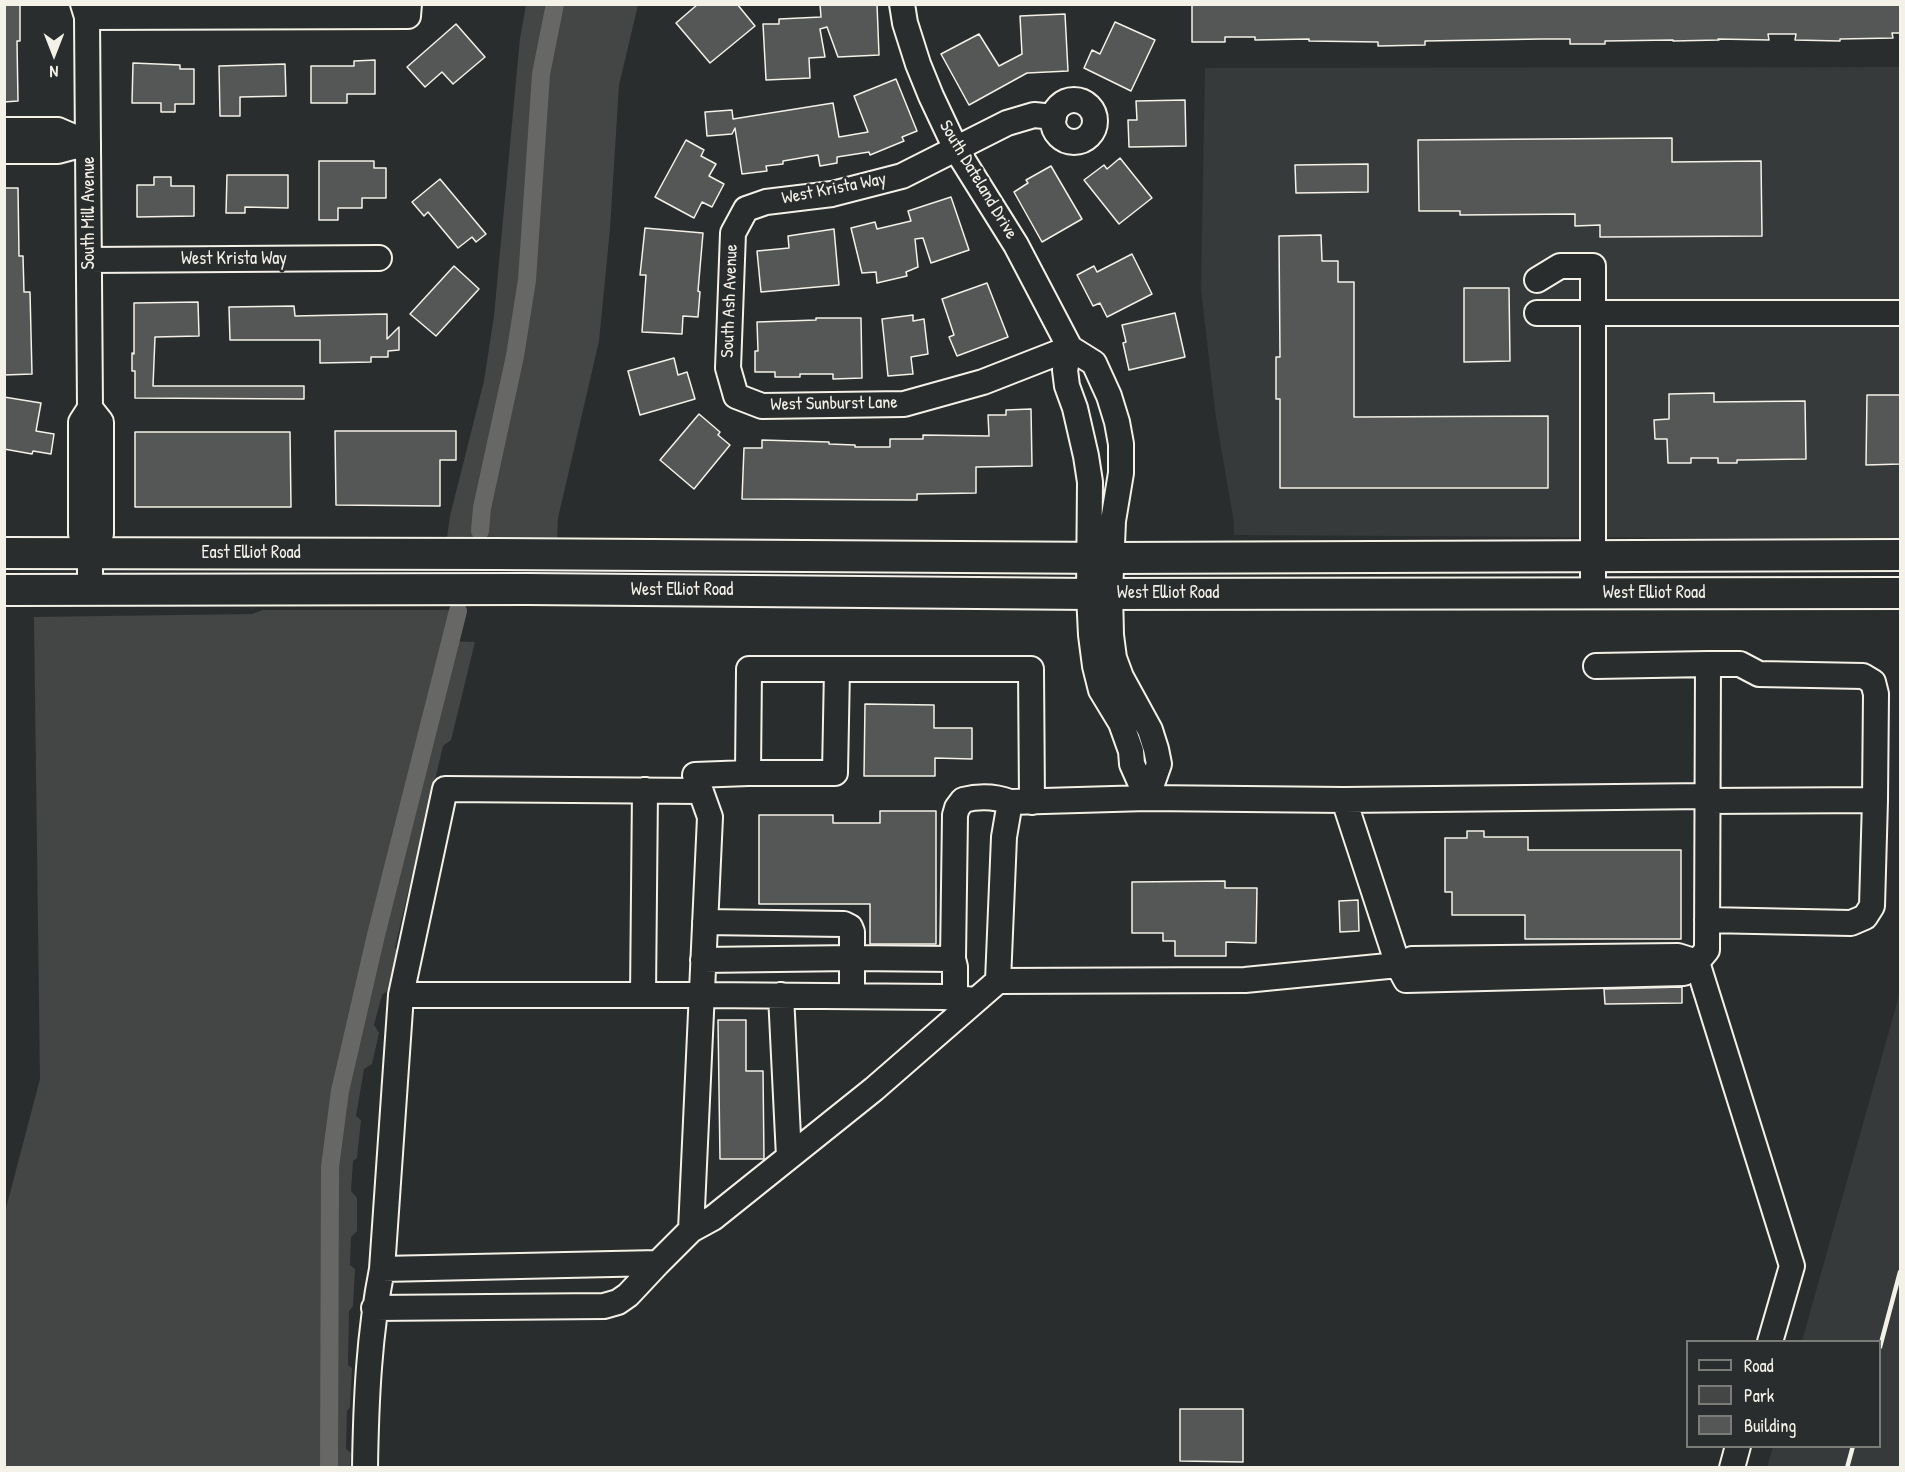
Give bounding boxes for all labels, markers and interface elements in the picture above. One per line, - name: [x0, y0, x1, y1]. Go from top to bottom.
- north arrow: [24, 24, 84, 84]
- text: N: [50, 61, 58, 83]
- street label: South Dateland Drive: [934, 117, 1022, 243]
- street label: South Mill Avenue: [78, 157, 100, 269]
- street label: West Krista Way: [780, 168, 888, 210]
- street label: South Ash Avenue: [717, 244, 743, 358]
- street label: West Krista Way: [181, 248, 287, 270]
- street label: West Sunburst Lane: [770, 392, 898, 416]
- street label: East Elliot Road: [201, 542, 301, 564]
- street label: West Elliot Road: [631, 579, 733, 601]
- street label: West Elliot Road: [1117, 582, 1219, 604]
- street label: West Elliot Road: [1603, 582, 1705, 604]
- legend: [1686, 1340, 1881, 1448]
- text: Road: [1744, 1353, 1774, 1378]
- text: Park: [1744, 1383, 1774, 1408]
- text: Building: [1744, 1413, 1796, 1438]

